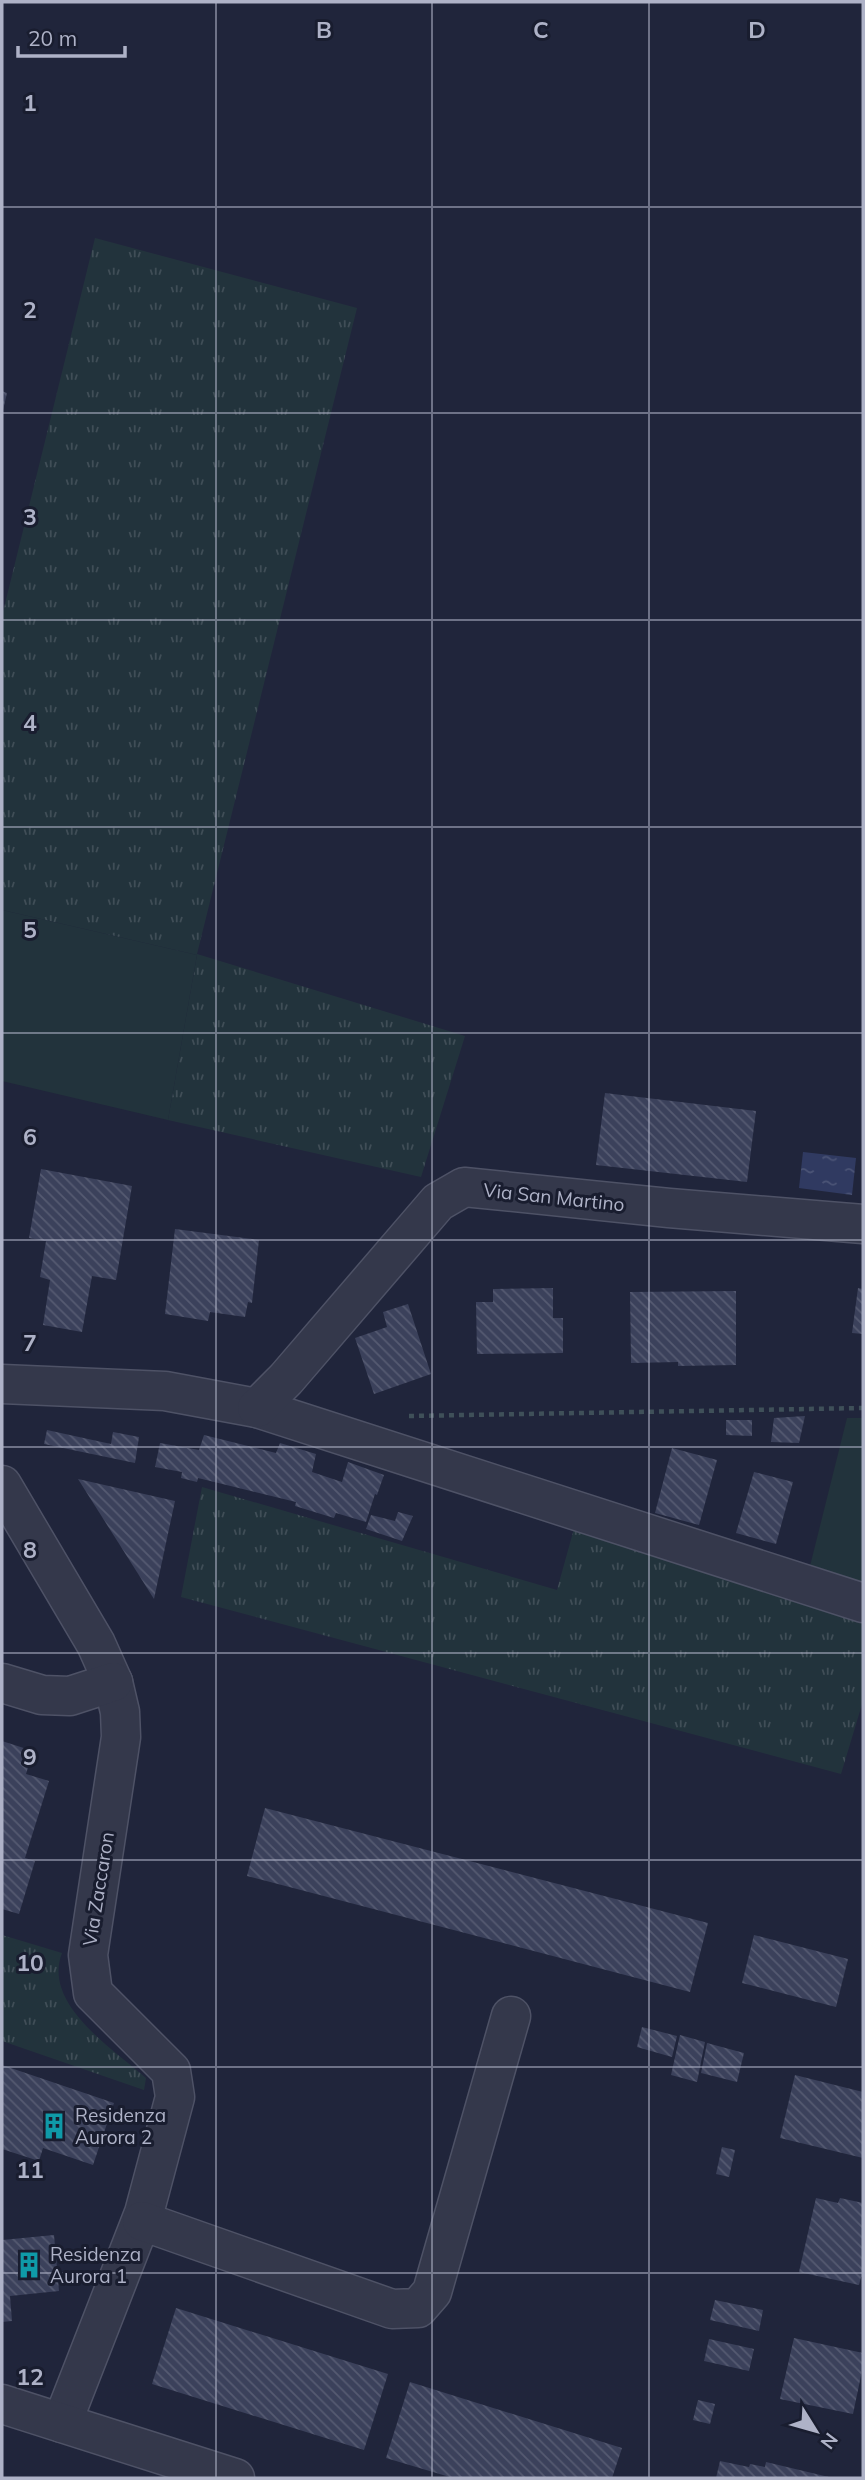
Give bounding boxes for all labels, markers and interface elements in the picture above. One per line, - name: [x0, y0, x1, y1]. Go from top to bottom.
- scale bar: [18, 14, 124, 58]
- text: B: [316, 15, 332, 44]
- text: C: [533, 15, 549, 44]
- text: D: [748, 15, 766, 44]
- text: 20 m: [28, 25, 77, 51]
- text: 1: [23, 88, 37, 117]
- text: 2: [23, 295, 37, 324]
- text: 3: [23, 502, 37, 531]
- text: 4: [23, 708, 37, 737]
- text: 5: [23, 915, 37, 944]
- text: 6: [23, 1122, 37, 1151]
- street label: Via San Martino: [482, 1178, 626, 1216]
- text: 7: [23, 1328, 37, 1357]
- text: 8: [23, 1535, 37, 1564]
- text: 9: [23, 1742, 37, 1771]
- street label: Via Zaccaron: [77, 1830, 119, 1948]
- text: 10: [16, 1948, 44, 1977]
- place label: Residenza Aurora 2: [75, 2103, 166, 2149]
- building icon: Residenza Aurora 2: [39, 2111, 69, 2141]
- text: 11: [16, 2155, 44, 2184]
- place label: Residenza Aurora 1: [50, 2242, 141, 2288]
- building icon: Residenza Aurora 1: [14, 2250, 44, 2280]
- text: 12: [16, 2362, 44, 2391]
- north arrow: [781, 2396, 851, 2466]
- text: N: [816, 2428, 843, 2454]

